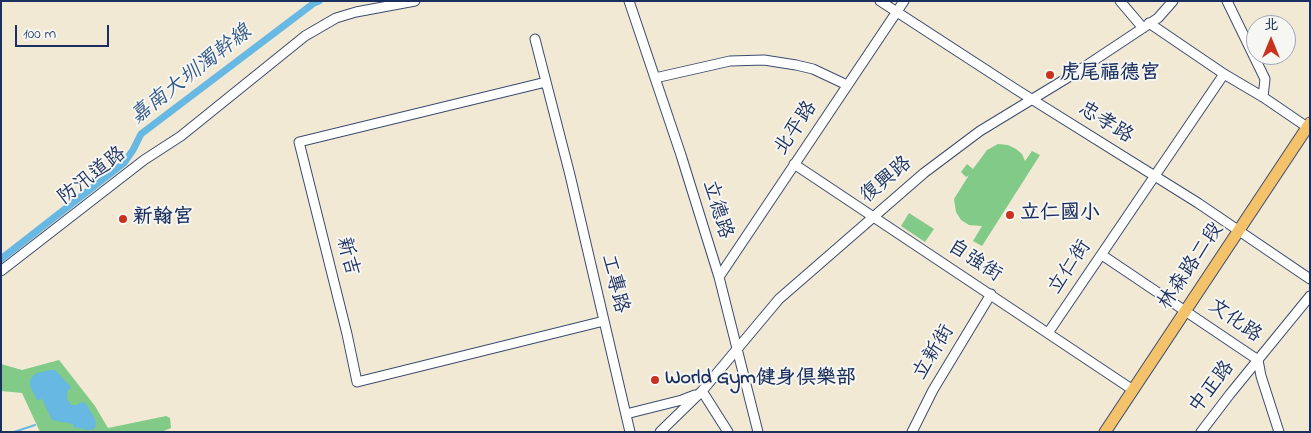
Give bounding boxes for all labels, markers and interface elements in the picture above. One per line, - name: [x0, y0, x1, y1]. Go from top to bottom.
- scale bar: [18, 15, 111, 47]
- north arrow: [1246, 15, 1296, 65]
- text: 北: [1264, 15, 1278, 36]
- water label: 嘉南大圳濁幹線: [126, 21, 258, 131]
- text: 100 m: [23, 23, 56, 45]
- place label: 虎尾福德宮: [1060, 63, 1160, 87]
- marker: 虎尾福德宮: [1044, 69, 1056, 81]
- street label: 北平路: [770, 97, 824, 161]
- street label: 忠孝路: [1073, 98, 1137, 150]
- street label: 防汛道路: [54, 143, 132, 211]
- street label: 復興路: [856, 153, 918, 209]
- street label: 立德路: [696, 178, 736, 242]
- place label: 立仁國小: [1020, 203, 1100, 227]
- place label: 新翰宮: [133, 207, 193, 231]
- marker: 立仁國小: [1004, 209, 1016, 221]
- marker: 新翰宮: [117, 213, 129, 225]
- street label: 林森路二段: [1154, 219, 1230, 315]
- street label: 新吉: [330, 235, 362, 279]
- street label: 自強街: [942, 236, 1006, 288]
- street label: 立仁街: [1044, 236, 1098, 300]
- street label: 工專路: [594, 252, 632, 316]
- street label: 文化路: [1203, 295, 1265, 349]
- street label: 立新街: [909, 321, 961, 385]
- street label: 中正路: [1185, 357, 1241, 419]
- place label: World Gym健身俱樂部: [665, 368, 856, 392]
- marker: World Gym健身俱樂部: [649, 374, 661, 386]

